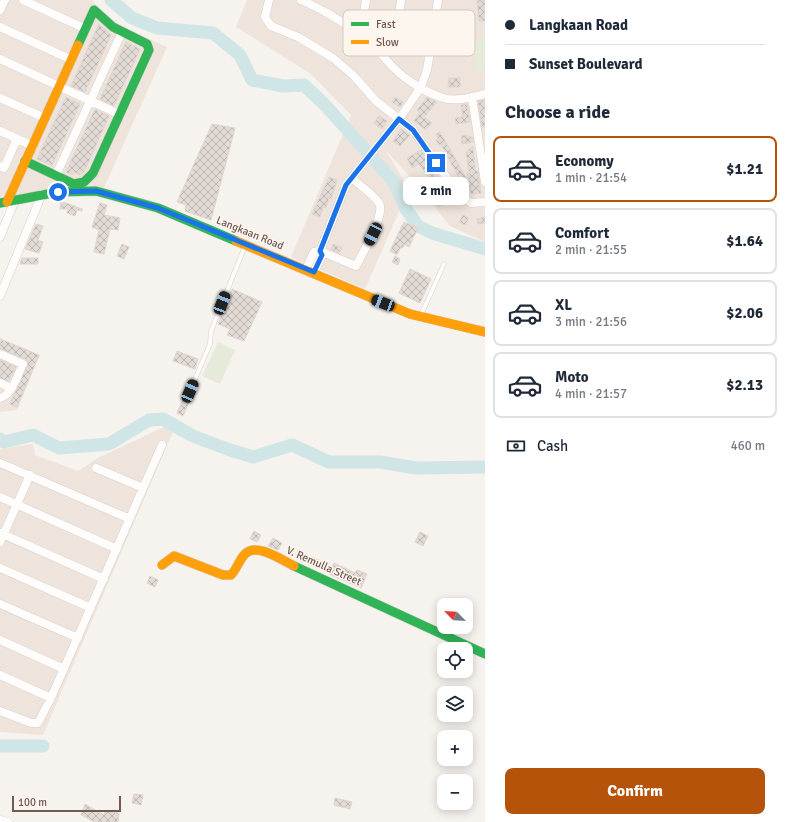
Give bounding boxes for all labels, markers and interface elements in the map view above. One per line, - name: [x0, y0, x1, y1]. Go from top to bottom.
- legend: [343, 10, 475, 56]
- text: Langkaan Road: [529, 16, 628, 34]
- text: Fast: [376, 18, 396, 31]
- text: Slow: [376, 36, 399, 49]
- text: Sunset Boulevard: [529, 55, 643, 73]
- text: Choose a ride: [505, 101, 610, 123]
- icon: car: [507, 151, 543, 187]
- text: Economy: [555, 152, 614, 170]
- route end: [427, 154, 445, 172]
- text: $1.21: [726, 160, 763, 178]
- text: 1 min · 21:54: [555, 170, 627, 186]
- callout: 2 min: [403, 177, 469, 205]
- route start: [49, 183, 67, 201]
- text: 2 min: [420, 183, 452, 199]
- street label: Langkaan Road: [214, 214, 286, 253]
- car: [362, 221, 384, 247]
- icon: car: [507, 223, 543, 259]
- text: Comfort: [555, 224, 609, 242]
- text: $1.64: [726, 232, 763, 250]
- text: 2 min · 21:55: [555, 242, 627, 258]
- car: [212, 290, 232, 316]
- car: [370, 293, 396, 313]
- icon: car: [507, 295, 543, 331]
- text: XL: [555, 296, 572, 314]
- text: $2.06: [726, 304, 763, 322]
- text: 3 min · 21:56: [555, 314, 627, 330]
- icon: car: [507, 367, 543, 403]
- text: Moto: [555, 368, 589, 386]
- text: $2.13: [726, 376, 763, 394]
- car: [180, 378, 200, 404]
- text: 4 min · 21:57: [555, 386, 627, 402]
- icon: cash: [505, 435, 527, 457]
- text: Cash: [537, 437, 568, 455]
- text: 460 m: [731, 438, 765, 454]
- street label: V. Remulla Street: [285, 544, 364, 588]
- north arrow: [437, 598, 473, 634]
- map controls: [437, 598, 473, 810]
- button: locate: [437, 642, 473, 678]
- button: layers: [437, 686, 473, 722]
- button: +: [437, 730, 473, 766]
- button: Confirm: [505, 768, 765, 814]
- button: −: [437, 774, 473, 810]
- scale bar: [12, 794, 121, 813]
- text: 100 m: [18, 796, 47, 809]

